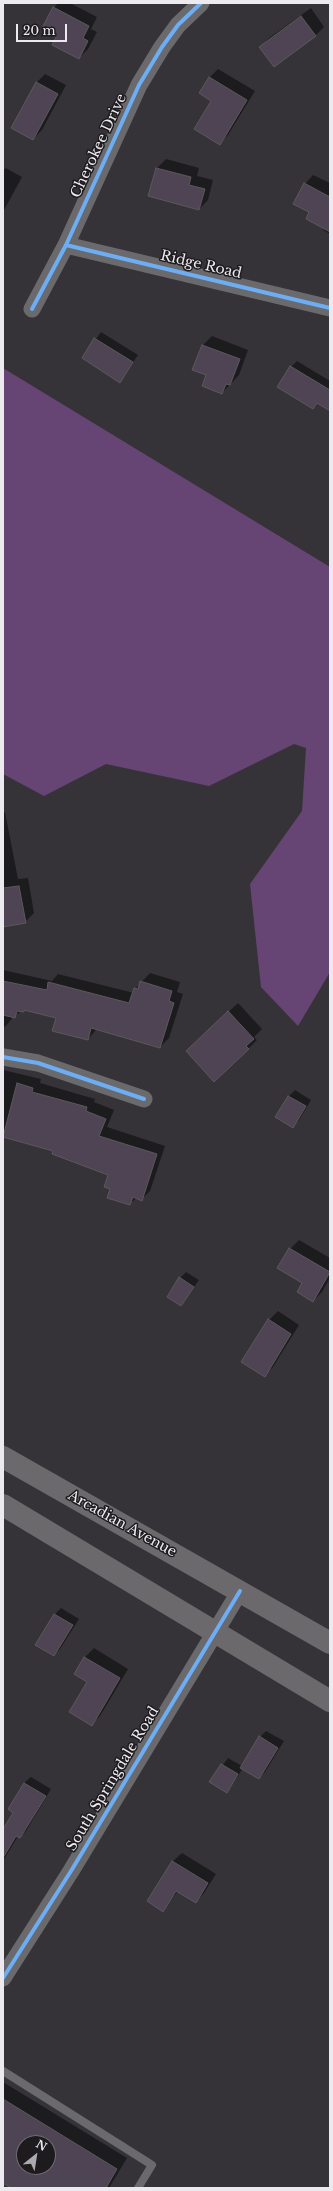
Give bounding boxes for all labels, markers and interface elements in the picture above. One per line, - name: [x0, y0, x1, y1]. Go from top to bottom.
- scale bar: [18, 16, 69, 42]
- text: 20 m: [23, 23, 55, 38]
- street label: Cherokee Drive: [68, 91, 130, 201]
- street label: Ridge Road: [159, 247, 243, 283]
- street label: Arcadian Avenue: [65, 1487, 179, 1561]
- street label: South Springdale Road: [63, 1704, 163, 1854]
- north arrow: [16, 2135, 56, 2175]
- text: N: [34, 2137, 49, 2154]

